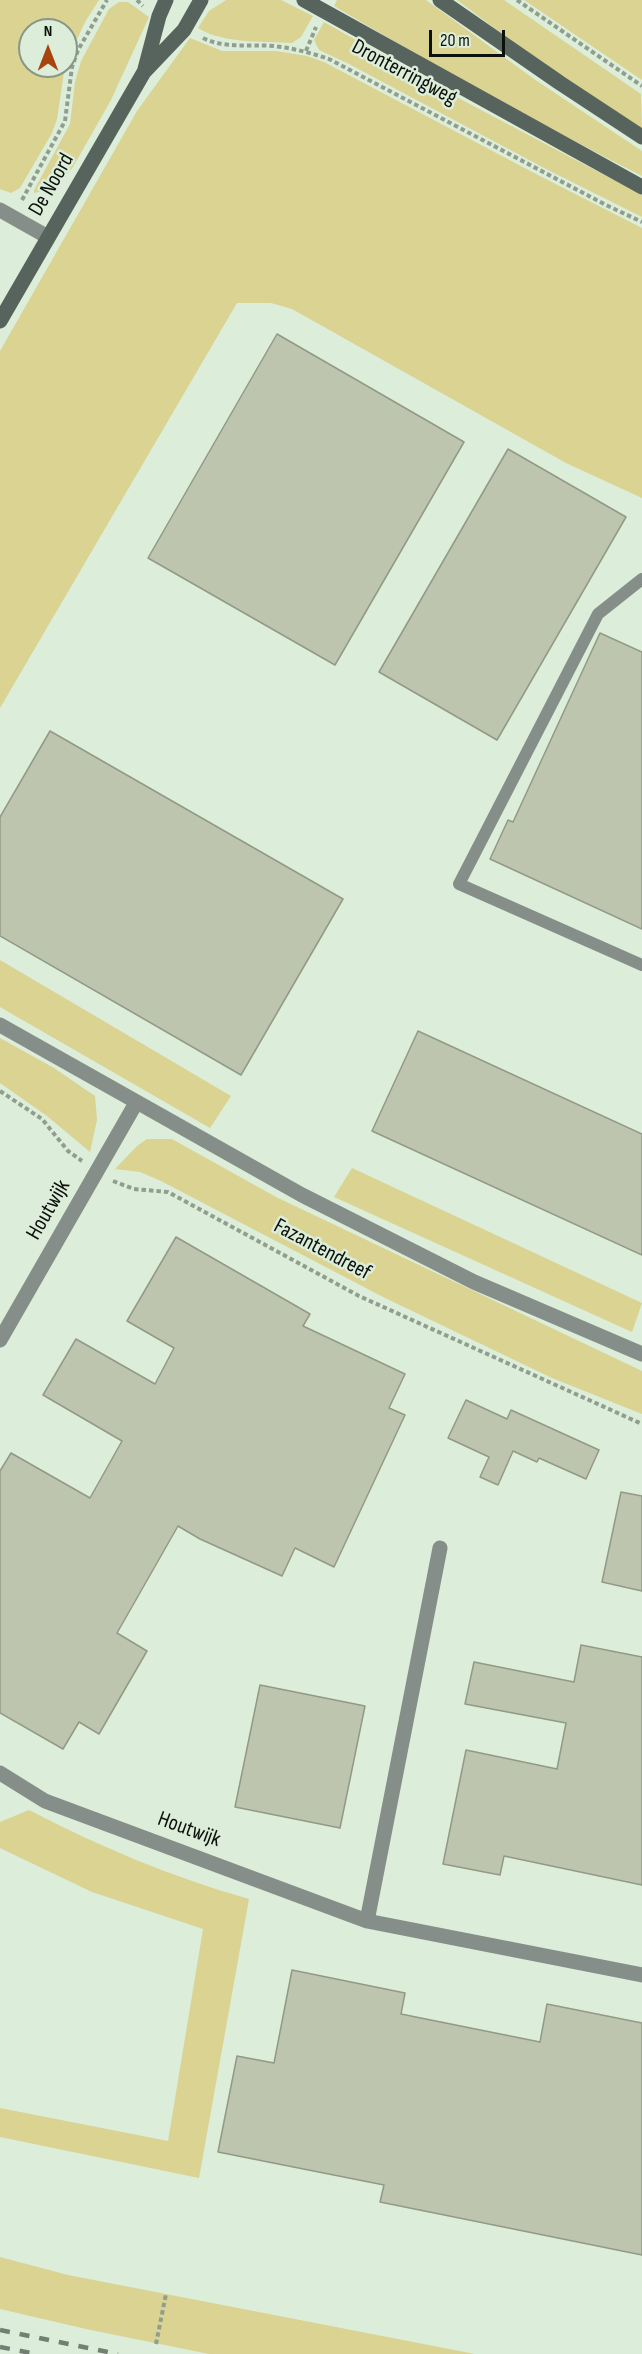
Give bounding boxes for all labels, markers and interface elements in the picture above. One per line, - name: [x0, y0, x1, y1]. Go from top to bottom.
- north arrow: [18, 18, 78, 78]
- scale bar: [432, 18, 508, 56]
- text: N: [44, 22, 52, 41]
- text: 20 m: [440, 30, 470, 51]
- street label: Dronterringweg: [347, 34, 461, 112]
- street label: De Noord: [24, 149, 80, 221]
- street label: Houtwijk: [21, 1175, 77, 1245]
- street label: Fazantendreef: [269, 1213, 375, 1287]
- street label: Houtwijk: [154, 1806, 224, 1854]

